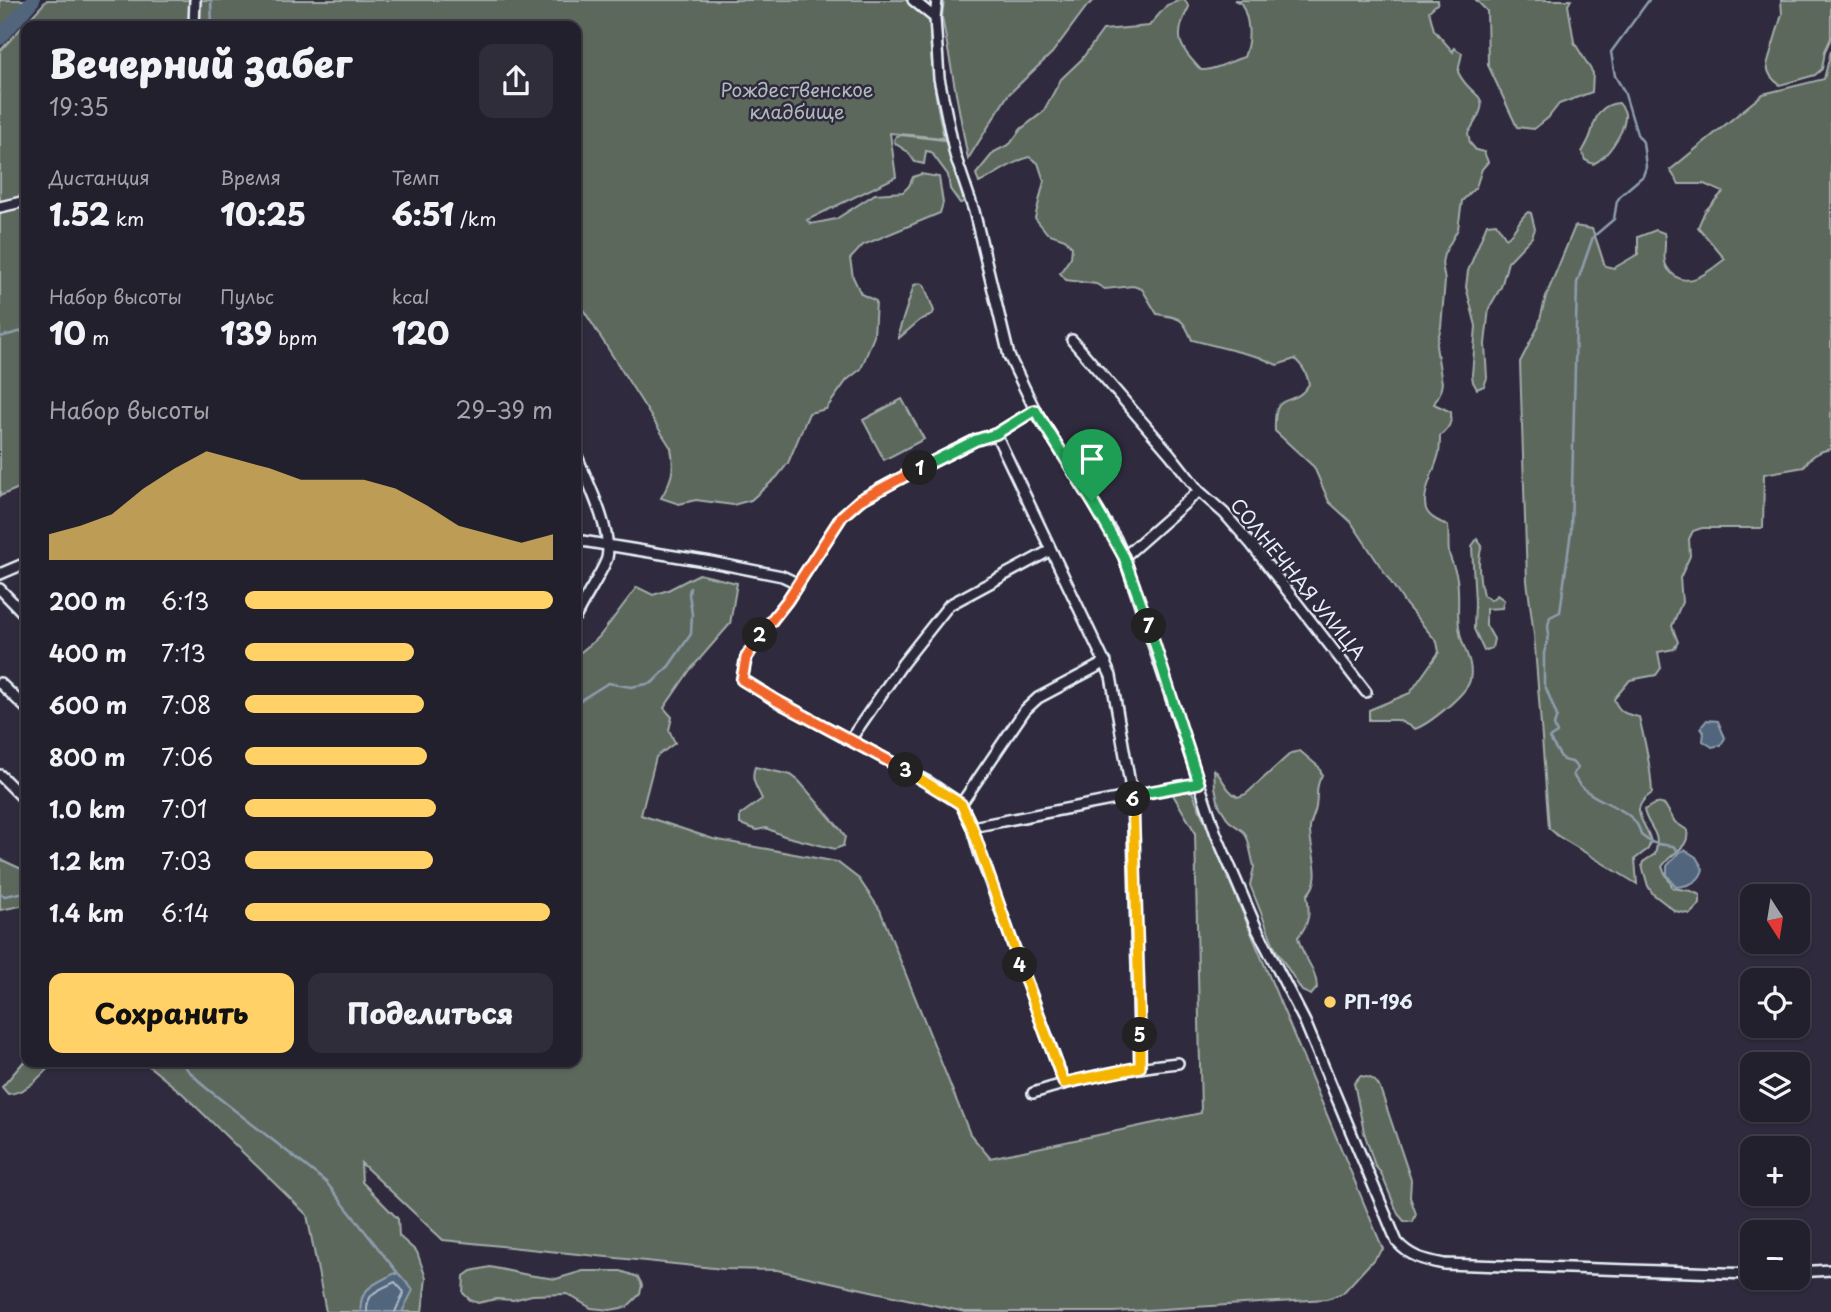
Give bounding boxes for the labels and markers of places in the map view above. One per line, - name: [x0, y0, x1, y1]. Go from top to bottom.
- pin: [1062, 429, 1122, 501]
- pin: 1: [902, 450, 937, 486]
- pin: 7: [1132, 608, 1166, 644]
- pin: 2: [742, 618, 778, 652]
- pin: 3: [888, 752, 923, 788]
- pin: 6: [1116, 782, 1150, 816]
- pin: 4: [1002, 948, 1038, 982]
- place label: РП-196: [1344, 987, 1413, 1015]
- marker: РП-196: [1322, 994, 1338, 1010]
- pin: 5: [1122, 1018, 1158, 1052]

